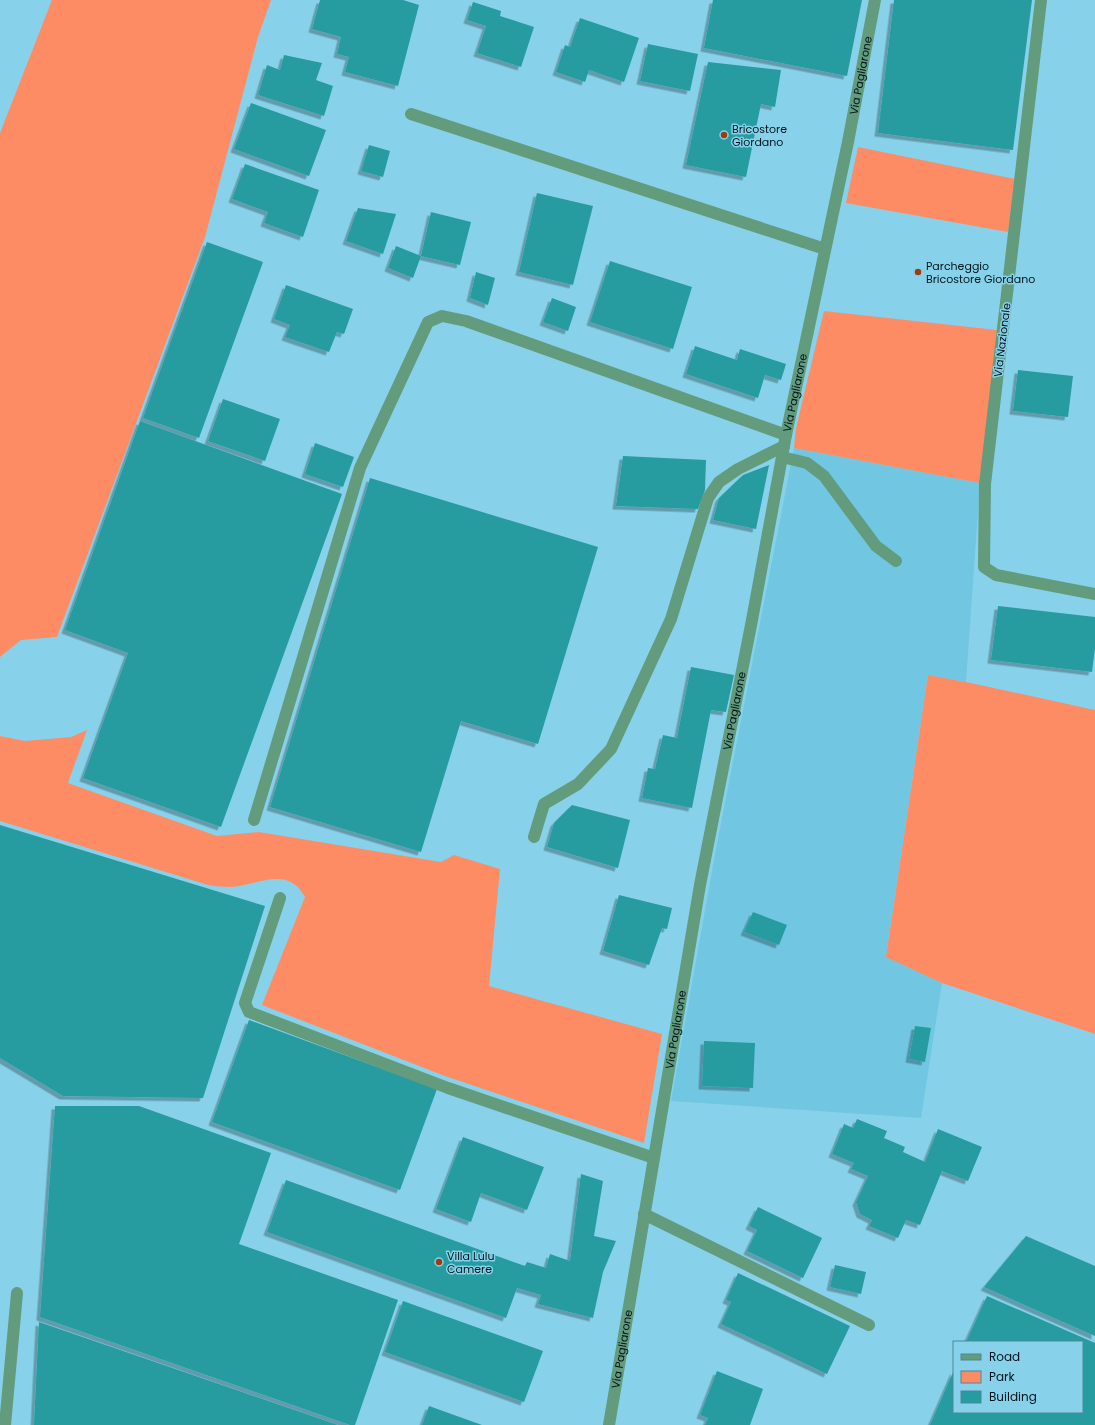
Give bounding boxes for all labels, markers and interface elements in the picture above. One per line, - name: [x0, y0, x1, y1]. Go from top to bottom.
- street label: Via Pagliarone: [845, 35, 876, 116]
- place label: Bricostore Giordano: [732, 121, 787, 150]
- marker: Bricostore Giordano: [719, 130, 729, 140]
- place label: Parcheggio Bricostore Giordano: [926, 258, 1035, 287]
- marker: Parcheggio Bricostore Giordano: [913, 267, 923, 277]
- street label: Via Nazionale: [990, 302, 1014, 378]
- street label: Via Pagliarone: [779, 352, 811, 433]
- street label: Via Pagliarone: [719, 670, 750, 752]
- street label: Via Pagliarone: [661, 989, 690, 1070]
- place label: Villa Lulu Camere: [447, 1248, 494, 1277]
- marker: Villa Lulu Camere: [434, 1257, 444, 1267]
- street label: Via Pagliarone: [607, 1308, 636, 1390]
- legend: [953, 1341, 1083, 1413]
- text: Road: [989, 1348, 1020, 1365]
- text: Park: [989, 1368, 1016, 1385]
- text: Building: [989, 1388, 1037, 1405]

